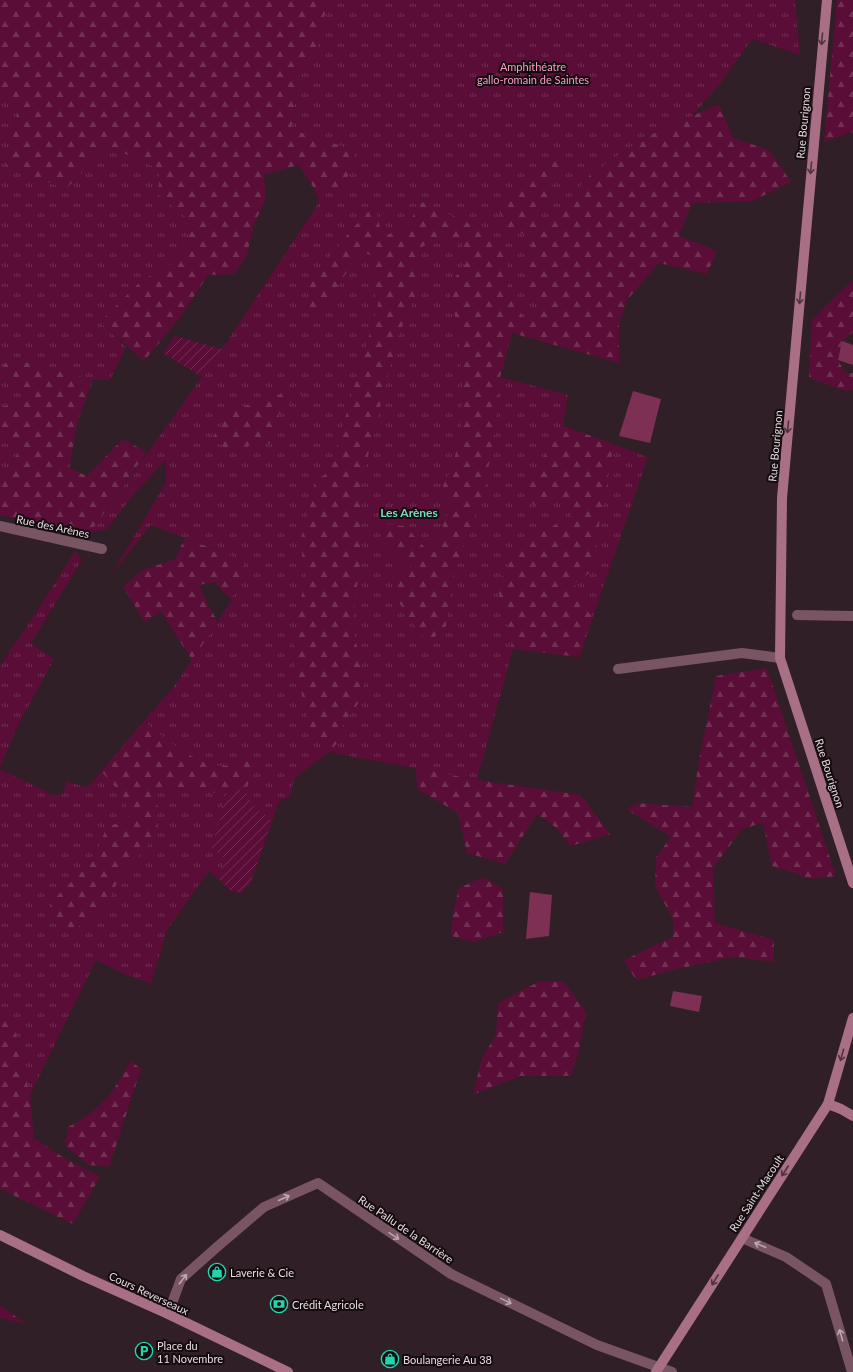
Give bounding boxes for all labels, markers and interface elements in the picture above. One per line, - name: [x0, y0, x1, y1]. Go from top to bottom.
- one-way arrow: [819, 32, 826, 45]
- park label: Amphithéatre gallo-romain de Saintes: [477, 60, 589, 86]
- street label: Rue Bourignon: [793, 87, 813, 159]
- one-way arrow: [808, 161, 815, 174]
- one-way arrow: [796, 291, 803, 304]
- street label: Rue Bourignon: [765, 410, 785, 482]
- one-way arrow: [785, 420, 792, 433]
- district label: Les Arènes: [380, 505, 438, 520]
- street label: Rue des Arènes: [15, 512, 91, 540]
- street label: Rue Bourignon: [813, 737, 847, 809]
- one-way arrow: [838, 1048, 845, 1061]
- street label: Rue Saint-Macoult: [726, 1152, 786, 1234]
- one-way arrow: [781, 1165, 789, 1176]
- street label: Rue Pallu de la Barrière: [356, 1192, 456, 1266]
- one-way arrow: [278, 1194, 290, 1201]
- one-way arrow: [389, 1232, 400, 1240]
- one-way arrow: [754, 1241, 766, 1249]
- shop icon: Laverie & Cie: [207, 1262, 227, 1282]
- place label: Laverie & Cie: [230, 1266, 294, 1279]
- street label: Cours Reverseaux: [107, 1269, 191, 1317]
- one-way arrow: [179, 1273, 187, 1284]
- one-way arrow: [711, 1274, 719, 1285]
- bank icon: Crédit Agricole: [269, 1294, 289, 1314]
- place label: Crédit Agricole: [292, 1298, 364, 1311]
- one-way arrow: [500, 1298, 512, 1305]
- one-way arrow: [837, 1328, 844, 1341]
- place label: Place du 11 Novembre: [157, 1339, 223, 1365]
- parking icon: Place du 11 Novembre: [134, 1341, 154, 1361]
- shop icon: Boulangerie Au 38: [380, 1349, 400, 1369]
- place label: Boulangerie Au 38: [403, 1353, 492, 1366]

